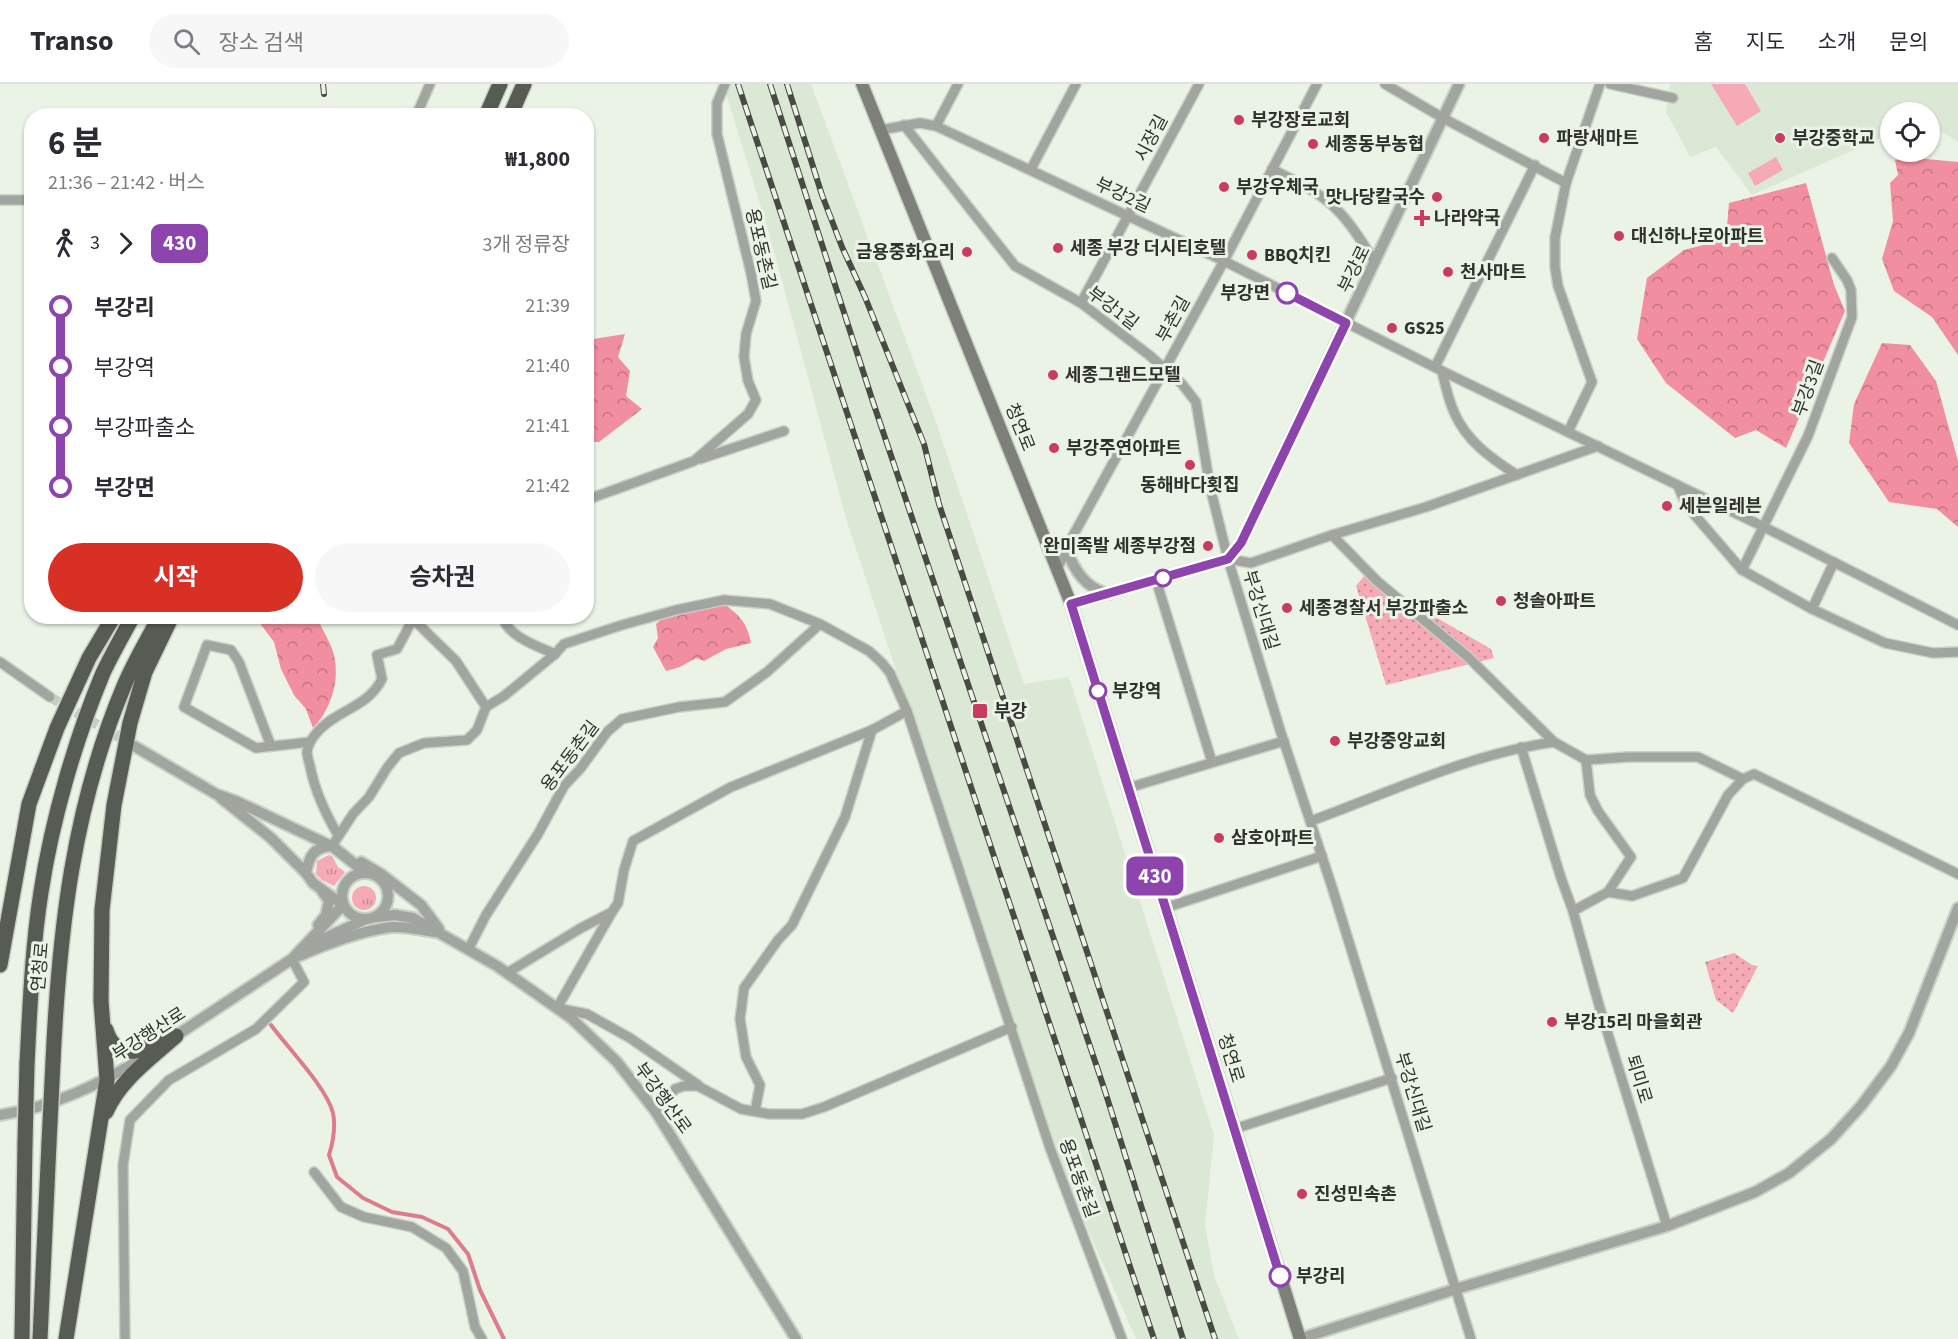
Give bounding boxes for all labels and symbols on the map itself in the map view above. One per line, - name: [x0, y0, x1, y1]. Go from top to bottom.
- place label: 부강장로교회: [1251, 108, 1350, 133]
- street label: 시장길: [1129, 110, 1174, 166]
- marker: 부강장로교회: [1232, 113, 1246, 127]
- place label: 파랑새마트: [1556, 126, 1639, 151]
- place label: 부강중학교: [1792, 126, 1875, 151]
- marker: 파랑새마트: [1537, 131, 1551, 145]
- marker: 부강중학교: [1773, 131, 1787, 145]
- place label: 세종동부농협: [1325, 132, 1424, 157]
- marker: 세종동부농협: [1306, 137, 1320, 151]
- street label: 부강2길: [1091, 172, 1155, 219]
- place label: 부강우체국: [1236, 175, 1319, 200]
- marker: 부강우체국: [1217, 180, 1231, 194]
- place label: 맛나당칼국수: [1326, 185, 1425, 210]
- marker: 맛나당칼국수: [1430, 190, 1444, 204]
- street label: 용포동촌길: [739, 206, 782, 292]
- place label: 나라약국: [1434, 206, 1500, 231]
- marker: 나라약국: [1415, 211, 1429, 225]
- place label: 대신하나로아파트: [1631, 224, 1763, 249]
- marker: 대신하나로아파트: [1612, 229, 1626, 243]
- place label: 세종 부강 더시티호텔: [1070, 236, 1226, 261]
- place label: 금용중화요리: [856, 240, 955, 265]
- marker: 세종 부강 더시티호텔: [1051, 241, 1065, 255]
- street label: 부강로: [1332, 241, 1377, 297]
- place label: BBQ치킨: [1264, 243, 1331, 268]
- marker: 금용중화요리: [960, 245, 974, 259]
- marker: BBQ치킨: [1245, 248, 1259, 262]
- place label: 천사마트: [1460, 260, 1526, 285]
- marker: 천사마트: [1441, 265, 1455, 279]
- street label: 부강1길: [1082, 281, 1144, 336]
- place label: 부강면: [1220, 281, 1270, 306]
- marker: 부강면: [1276, 282, 1298, 304]
- street label: 부촌길: [1150, 291, 1196, 347]
- place label: GS25: [1404, 316, 1445, 341]
- marker: GS25: [1385, 321, 1399, 335]
- street label: 부강3길: [1787, 356, 1830, 420]
- place label: 세종그랜드모텔: [1065, 363, 1181, 388]
- marker: 세종그랜드모텔: [1046, 368, 1060, 382]
- street label: 청연로: [999, 399, 1040, 455]
- place label: 부강주연아파트: [1066, 436, 1182, 461]
- marker: 부강주연아파트: [1047, 441, 1061, 455]
- marker: 동해바다횟집: [1183, 458, 1197, 472]
- place label: 동해바다횟집: [1140, 473, 1240, 498]
- place label: 세븐일레븐: [1679, 494, 1762, 519]
- marker: 세븐일레븐: [1660, 499, 1674, 513]
- place label: 완미족발 세종부강점: [1043, 534, 1196, 559]
- marker: 완미족발 세종부강점: [1201, 539, 1215, 553]
- street label: 부강신대길: [1236, 567, 1285, 653]
- unlabelled marker: [1154, 569, 1172, 587]
- place label: 청솔아파트: [1513, 589, 1596, 614]
- marker: 청솔아파트: [1494, 594, 1508, 608]
- place label: 세종경찰서 부강파출소: [1299, 596, 1468, 621]
- marker: 세종경찰서 부강파출소: [1280, 601, 1294, 615]
- place label: 부강역: [1112, 679, 1162, 704]
- marker: 부강역: [1089, 682, 1107, 700]
- place label: 부강: [994, 699, 1028, 724]
- marker: 부강: [971, 702, 989, 720]
- street label: 용포동촌길: [535, 716, 605, 797]
- place label: 부강중앙교회: [1347, 729, 1446, 754]
- marker: 부강중앙교회: [1328, 734, 1342, 748]
- place label: 삼호아파트: [1231, 826, 1314, 851]
- marker: 삼호아파트: [1212, 831, 1226, 845]
- line badge: 430: [1120, 856, 1190, 896]
- street label: 연청로: [26, 941, 55, 993]
- street label: 부강행산로: [108, 1001, 191, 1067]
- place label: 부강15리 마을회관: [1564, 1010, 1703, 1035]
- marker: 부강15리 마을회관: [1545, 1015, 1559, 1029]
- street label: 청연로: [1211, 1031, 1250, 1086]
- street label: 부강신대길: [1388, 1049, 1437, 1135]
- street label: 퇴미로: [1619, 1052, 1658, 1107]
- street label: 부강행산로: [628, 1057, 697, 1139]
- street label: 용포동촌길: [1053, 1135, 1104, 1221]
- place label: 진성민속촌: [1314, 1182, 1397, 1207]
- marker: 진성민속촌: [1295, 1187, 1309, 1201]
- place label: 부강리: [1296, 1264, 1346, 1289]
- marker: 부강리: [1269, 1265, 1291, 1287]

